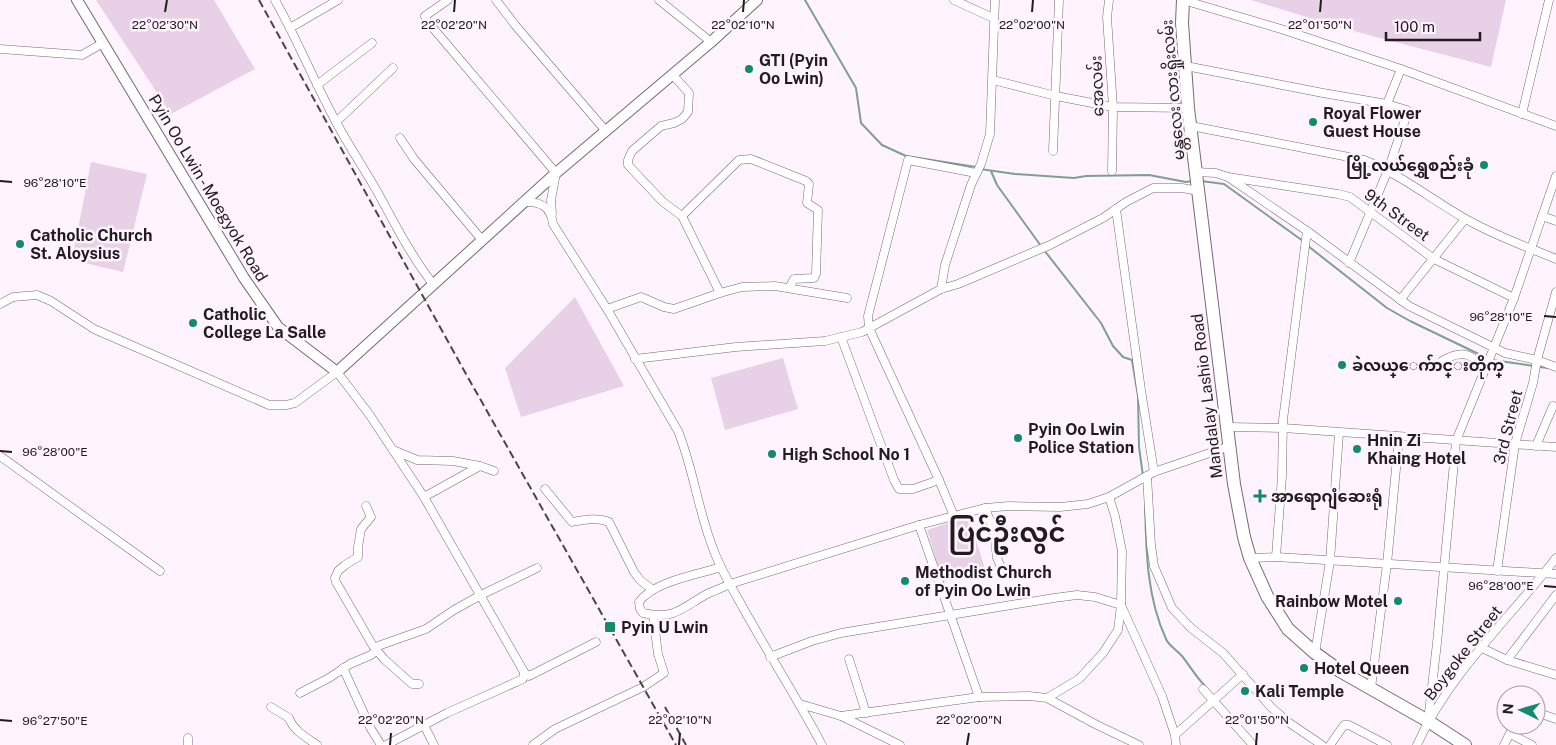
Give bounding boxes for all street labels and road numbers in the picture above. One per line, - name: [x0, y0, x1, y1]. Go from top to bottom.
- street label: မန္တလေး လားရှိုးလမ်း: [1155, 19, 1193, 161]
- street label: အေလမ်း: [1084, 55, 1108, 117]
- street label: Pyin Oo Lwin - Moegyok Road: [145, 91, 271, 285]
- street label: 9th Street: [1361, 185, 1433, 245]
- street label: Mandalay Lashio Road: [1187, 312, 1227, 480]
- street label: 3rd Street: [1490, 388, 1526, 466]
- street label: Boygoke Street: [1420, 602, 1506, 704]

